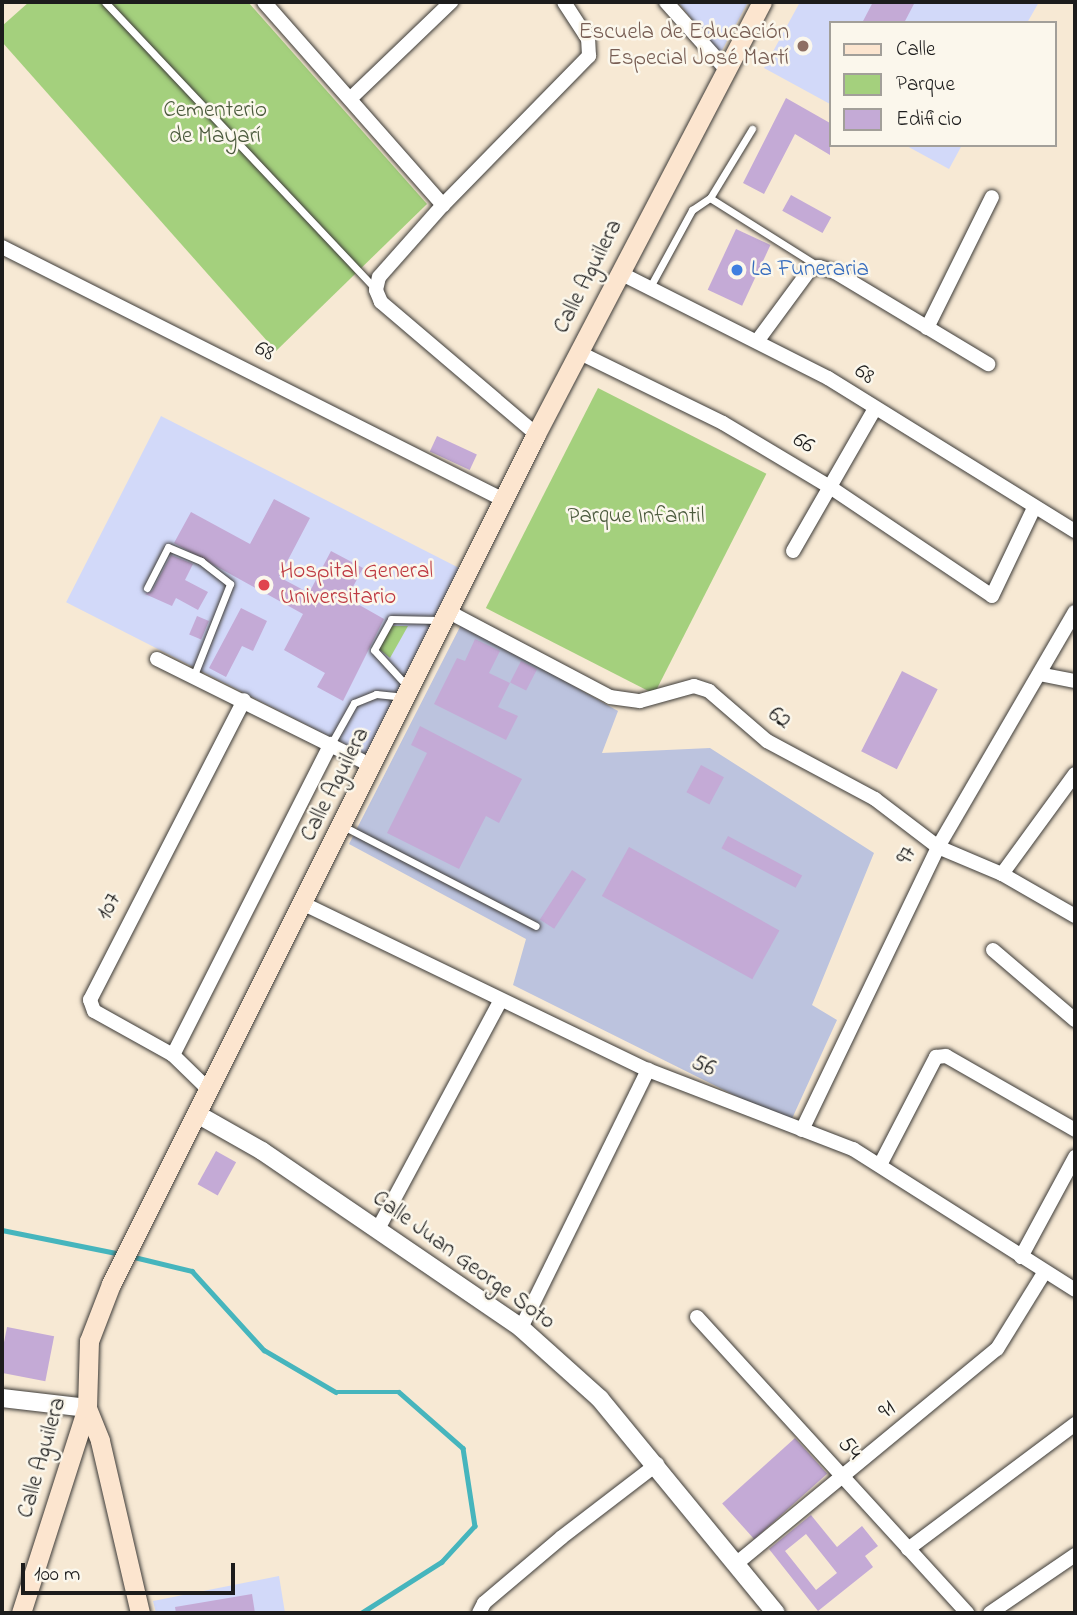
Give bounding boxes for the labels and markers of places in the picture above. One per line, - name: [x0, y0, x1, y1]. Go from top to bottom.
- place label: Escuela de Educación Especial José Martí: [579, 19, 789, 73]
- marker: Escuela de Educación Especial José Martí: [795, 38, 811, 54]
- place label: La Funeraria: [751, 256, 869, 284]
- marker: La Funeraria: [729, 262, 745, 278]
- place label: Hospital General Universitario: [280, 558, 433, 612]
- marker: Hospital General Universitario: [254, 575, 274, 595]

